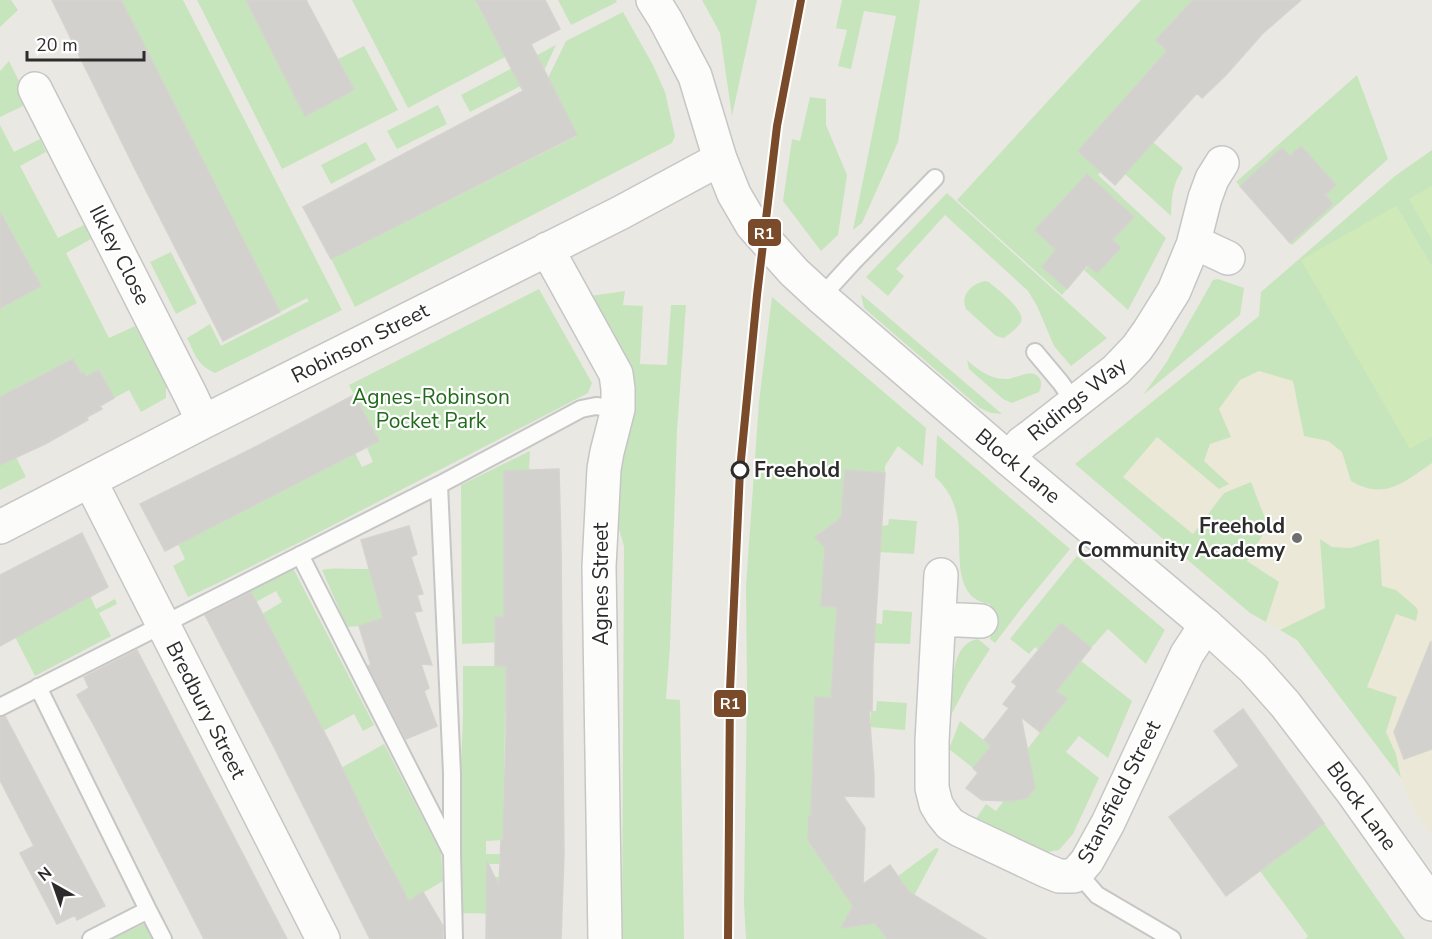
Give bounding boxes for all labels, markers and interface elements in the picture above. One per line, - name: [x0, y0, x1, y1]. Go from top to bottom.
- scale bar: [27, 24, 144, 62]
- text: 20 m: [36, 33, 78, 57]
- street label: Ilkley Close: [83, 200, 157, 310]
- line badge: R1: [747, 218, 782, 247]
- text: R1: [754, 223, 774, 245]
- street label: Robinson Street: [286, 296, 434, 390]
- street label: Ridings Way: [1022, 350, 1132, 447]
- park label: Agnes-Robinson Pocket Park: [352, 383, 510, 435]
- street label: Block Lane: [969, 422, 1067, 510]
- place label: Freehold: [754, 456, 840, 484]
- marker: Freehold: [731, 461, 749, 479]
- place label: Freehold Community Academy: [1078, 512, 1286, 564]
- street label: Agnes Street: [587, 522, 615, 646]
- marker: Freehold Community Academy: [1290, 531, 1304, 545]
- street label: Bredbury Street: [159, 637, 253, 784]
- line badge: R1: [713, 689, 747, 718]
- text: R1: [720, 693, 740, 715]
- street label: Stansfield Street: [1071, 715, 1167, 868]
- street label: Block Lane: [1320, 756, 1404, 856]
- north arrow: [24, 855, 84, 915]
- text: N: [33, 862, 57, 887]

